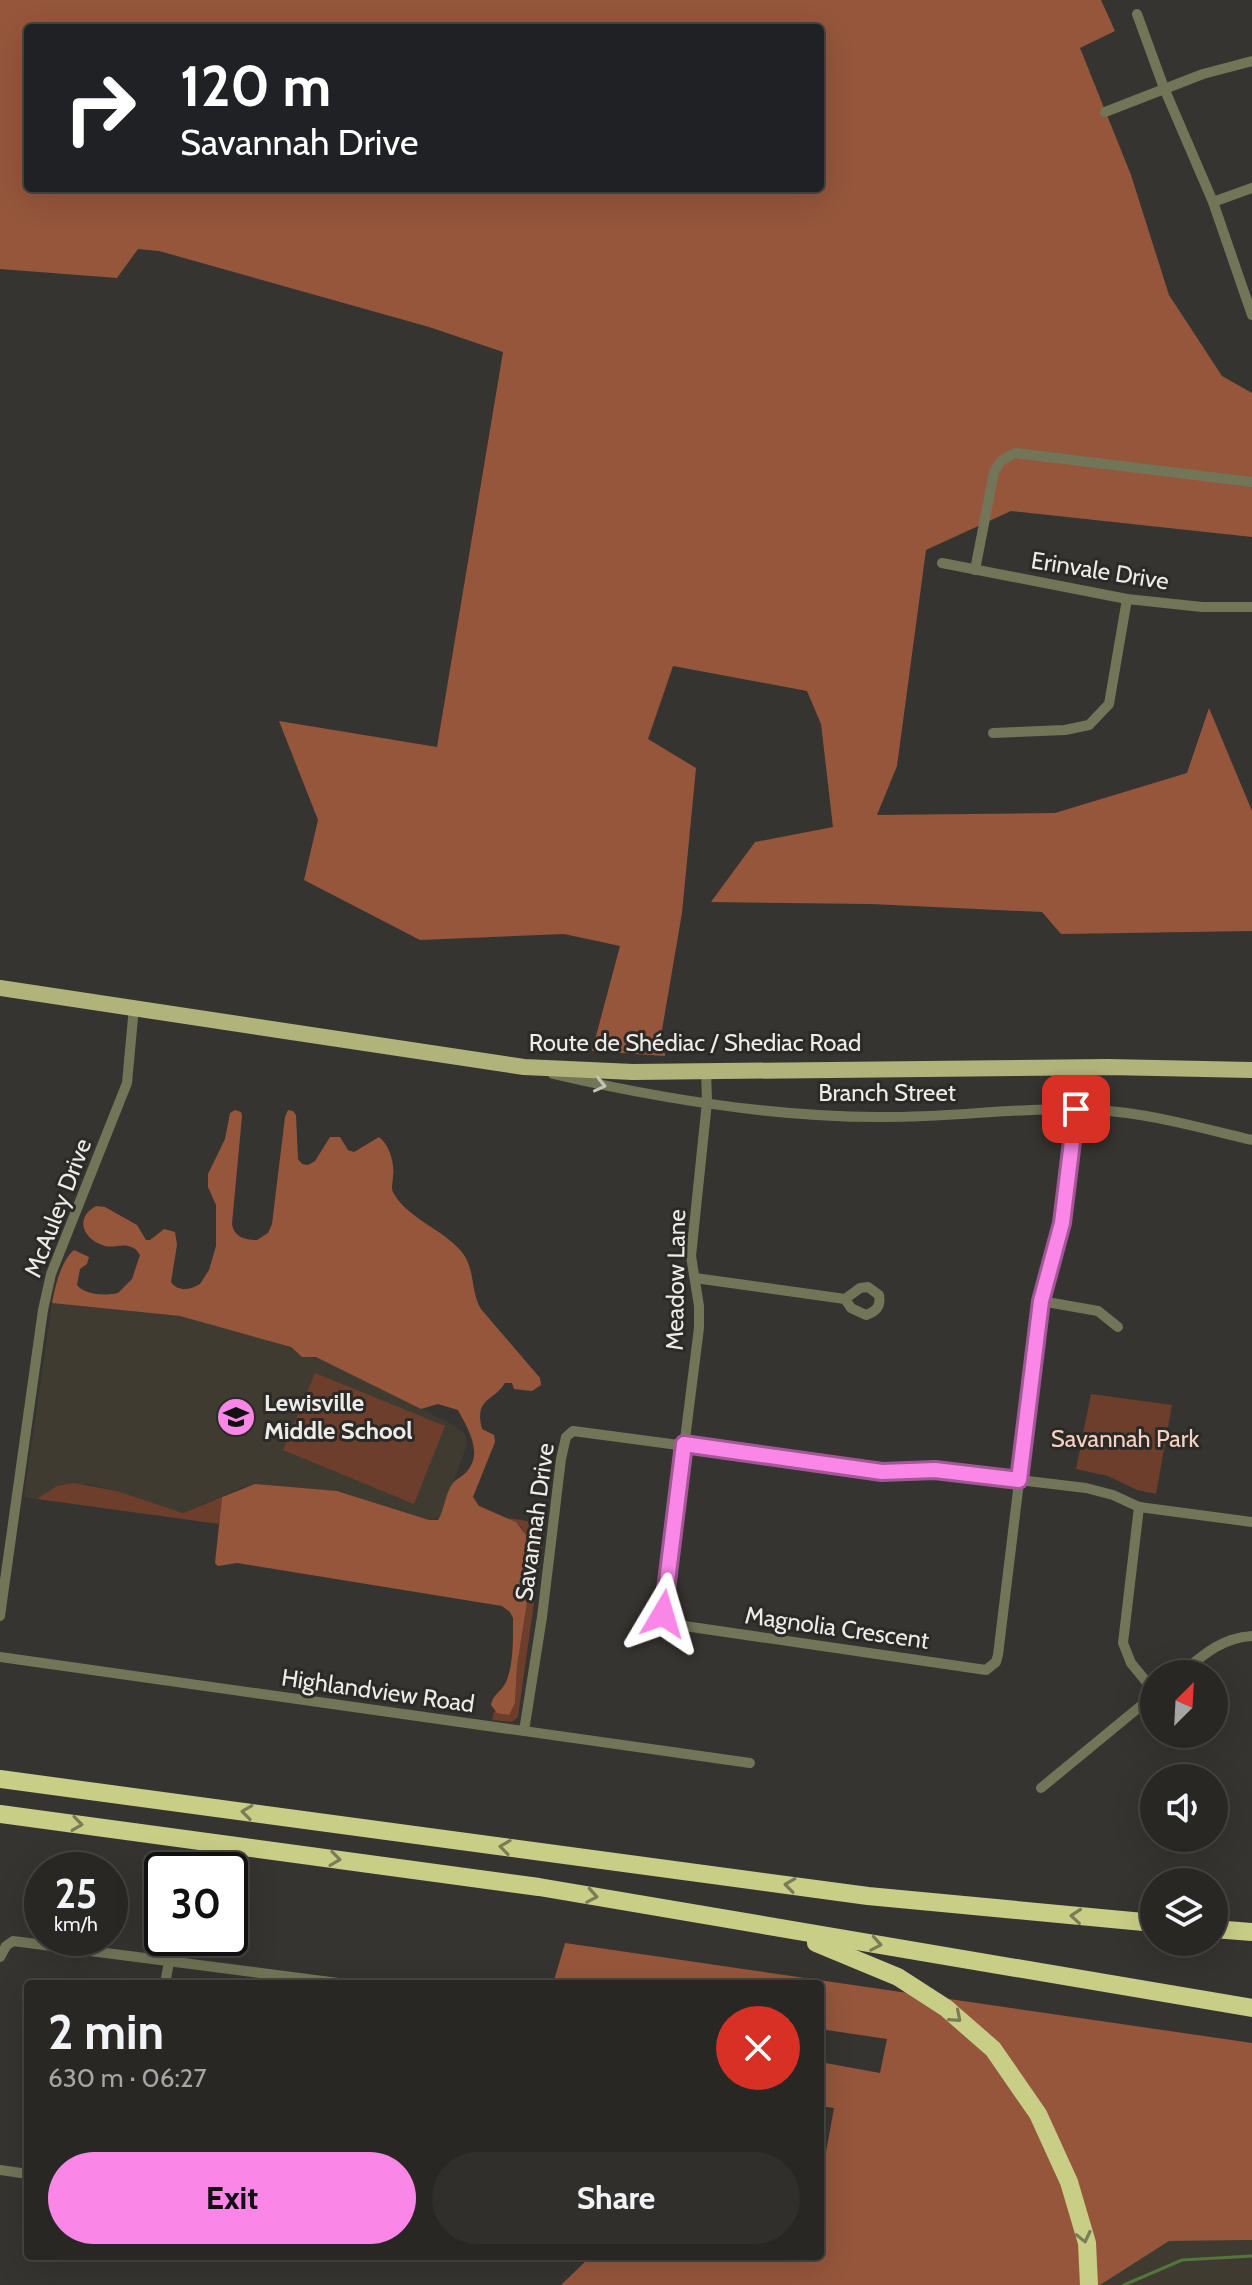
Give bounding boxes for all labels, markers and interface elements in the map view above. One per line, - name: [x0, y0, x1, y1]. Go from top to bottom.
- text: 120 m: [180, 52, 331, 120]
- icon: right: [48, 56, 152, 160]
- text: Savannah Drive: [180, 120, 418, 164]
- street label: Erinvale Drive: [1029, 545, 1171, 596]
- street label: Route de Shédiac / Shediac Road: [529, 1028, 861, 1057]
- pin: [1042, 1075, 1110, 1143]
- one-way arrow: [592, 1076, 606, 1093]
- street label: Branch Street: [818, 1078, 956, 1107]
- icon: arrive: [1054, 1087, 1098, 1131]
- street label: McAuley Drive: [18, 1134, 97, 1281]
- street label: Meadow Lane: [660, 1209, 691, 1351]
- place label: Lewisville Middle School: [264, 1388, 413, 1445]
- school or university icon: Lewisville Middle School: [215, 1396, 257, 1438]
- park label: Savannah Park: [1051, 1424, 1199, 1453]
- street label: Savannah Drive: [509, 1441, 560, 1603]
- position arrow: [621, 1572, 705, 1656]
- street label: Magnolia Crescent: [743, 1600, 931, 1655]
- north arrow: [1140, 1660, 1228, 1748]
- map controls: [1140, 1660, 1228, 1956]
- street label: Highlandview Road: [280, 1663, 477, 1718]
- button: sound: [1140, 1764, 1228, 1852]
- one-way arrow: [240, 1804, 253, 1821]
- one-way arrow: [70, 1815, 84, 1832]
- one-way arrow: [498, 1839, 511, 1856]
- one-way arrow: [328, 1850, 342, 1867]
- speed limit sign: 30: [144, 1852, 248, 1956]
- button: layers: [1140, 1868, 1228, 1956]
- text: 25: [55, 1869, 97, 1918]
- one-way arrow: [783, 1877, 797, 1894]
- one-way arrow: [585, 1887, 599, 1904]
- one-way arrow: [1069, 1907, 1082, 1924]
- text: km/h: [54, 1912, 98, 1936]
- one-way arrow: [869, 1935, 883, 1952]
- text: 2 min: [48, 2003, 164, 2061]
- button: close: [716, 2006, 800, 2090]
- one-way arrow: [946, 2007, 961, 2022]
- text: 630 m · 06:27: [48, 2062, 207, 2094]
- button: Exit: [48, 2152, 416, 2244]
- button: Share: [432, 2152, 800, 2244]
- one-way arrow: [1075, 2229, 1092, 2243]

